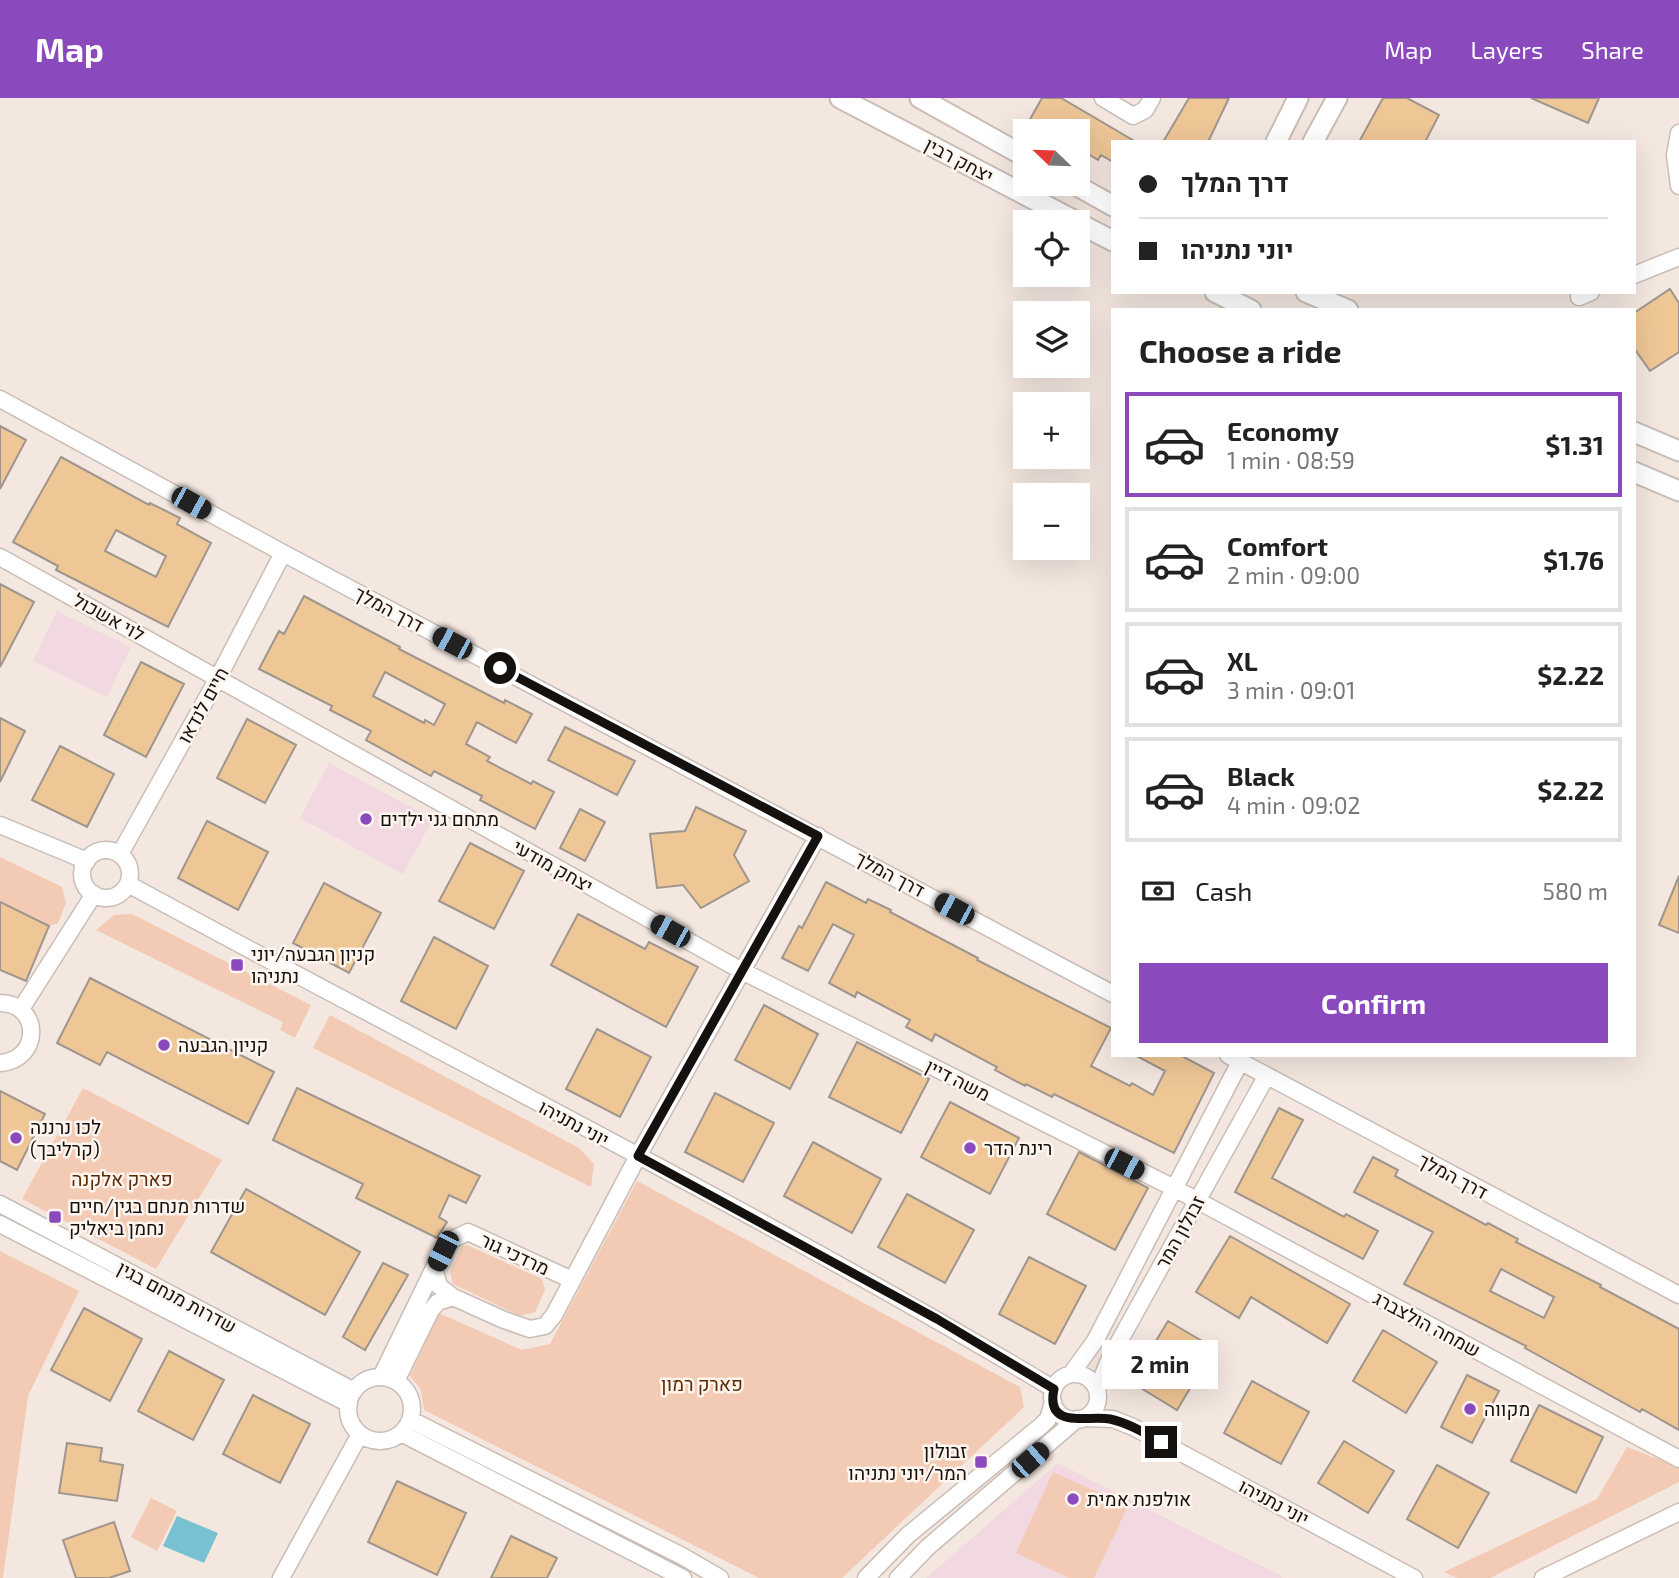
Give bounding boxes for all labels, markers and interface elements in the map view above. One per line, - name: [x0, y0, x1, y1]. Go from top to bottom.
- text: Map: [35, 29, 104, 69]
- text: Map: [1384, 35, 1432, 64]
- text: Layers: [1470, 35, 1543, 64]
- text: Share: [1581, 35, 1644, 64]
- north arrow: [1013, 119, 1090, 196]
- map controls: [1013, 119, 1090, 560]
- street label: יצחק רבין: [921, 132, 997, 187]
- text: דרך המלך: [1181, 166, 1289, 197]
- button: locate: [1013, 210, 1090, 287]
- text: יוני נתניהו: [1181, 233, 1293, 264]
- button: layers: [1013, 301, 1090, 378]
- text: Choose a ride: [1139, 331, 1342, 369]
- button: +: [1013, 392, 1090, 469]
- icon: car: [1143, 413, 1206, 476]
- text: Economy: [1227, 415, 1339, 446]
- text: $1.31: [1545, 429, 1604, 460]
- text: 1 min · 08:59: [1227, 446, 1355, 474]
- button: −: [1013, 483, 1090, 560]
- car: [168, 484, 215, 522]
- icon: car: [1143, 528, 1206, 591]
- text: Comfort: [1227, 530, 1328, 561]
- text: $1.76: [1543, 544, 1604, 575]
- text: 2 min · 09:00: [1227, 561, 1360, 589]
- street label: דרך המלך: [351, 581, 428, 636]
- street label: לוי אשכול: [69, 588, 149, 646]
- car: [429, 624, 476, 662]
- icon: car: [1143, 643, 1206, 706]
- text: XL: [1227, 645, 1258, 676]
- route start: [484, 652, 516, 684]
- text: $2.22: [1537, 659, 1604, 690]
- street label: חיים לנדאו: [172, 663, 233, 747]
- text: 3 min · 09:01: [1227, 676, 1355, 704]
- icon: car: [1143, 758, 1206, 821]
- text: Black: [1227, 760, 1295, 791]
- text: $2.22: [1537, 774, 1604, 805]
- text: 4 min · 09:02: [1227, 791, 1360, 819]
- place label: מתחם גני ילדים: [380, 807, 499, 830]
- marker: מתחם גני ילדים: [358, 811, 374, 827]
- street label: יצחק מודעי: [509, 834, 597, 897]
- street label: דרך המלך: [852, 846, 929, 901]
- icon: cash: [1139, 872, 1177, 910]
- text: Cash: [1195, 875, 1252, 906]
- text: 580 m: [1543, 877, 1608, 905]
- car: [931, 890, 978, 928]
- car: [647, 912, 694, 950]
- place label: קניון הגבעה/יוני נתניהו: [251, 942, 375, 987]
- marker: קניון הגבעה/יוני נתניהו: [229, 957, 245, 973]
- button: Confirm: [1139, 963, 1608, 1043]
- place label: קניון הגבעה: [178, 1033, 268, 1056]
- marker: קניון הגבעה: [156, 1037, 172, 1053]
- street label: משה דיין: [922, 1054, 994, 1106]
- street label: יוני נתניהו: [535, 1094, 613, 1151]
- place label: לכו נרננה (קרליבך): [30, 1115, 101, 1160]
- marker: לכו נרננה (קרליבך): [8, 1130, 24, 1146]
- place label: רינת הדר: [984, 1136, 1052, 1159]
- marker: רינת הדר: [962, 1140, 978, 1156]
- car: [1101, 1145, 1148, 1183]
- street label: דרך המלך: [1415, 1148, 1492, 1203]
- park label: פארק אלקנה: [71, 1167, 173, 1190]
- street label: זבולון המר: [1150, 1191, 1209, 1272]
- place label: שדרות מנחם בגין/חיים נחמן ביאליק: [69, 1194, 245, 1239]
- marker: שדרות מנחם בגין/חיים נחמן ביאליק: [47, 1209, 63, 1225]
- car: [425, 1228, 462, 1274]
- street label: מרדכי גור: [477, 1228, 553, 1280]
- street label: שדרות מנחם בגין: [114, 1256, 241, 1338]
- street label: שמחה הולצברג: [1370, 1286, 1485, 1361]
- callout: 2 min: [1103, 1340, 1219, 1390]
- text: 2 min: [1131, 1350, 1189, 1378]
- park label: פארק רמון: [661, 1372, 743, 1395]
- place label: מקווה: [1484, 1397, 1530, 1420]
- marker: מקווה: [1462, 1401, 1478, 1417]
- route end: [1145, 1426, 1177, 1458]
- car: [1008, 1438, 1053, 1482]
- place label: זבולון המר/יוני נתניהו: [848, 1439, 967, 1484]
- marker: זבולון המר/יוני נתניהו: [973, 1454, 989, 1470]
- street label: יוני נתניהו: [1235, 1473, 1313, 1530]
- place label: אולפנת אמית: [1087, 1487, 1191, 1510]
- marker: אולפנת אמית: [1065, 1491, 1081, 1507]

